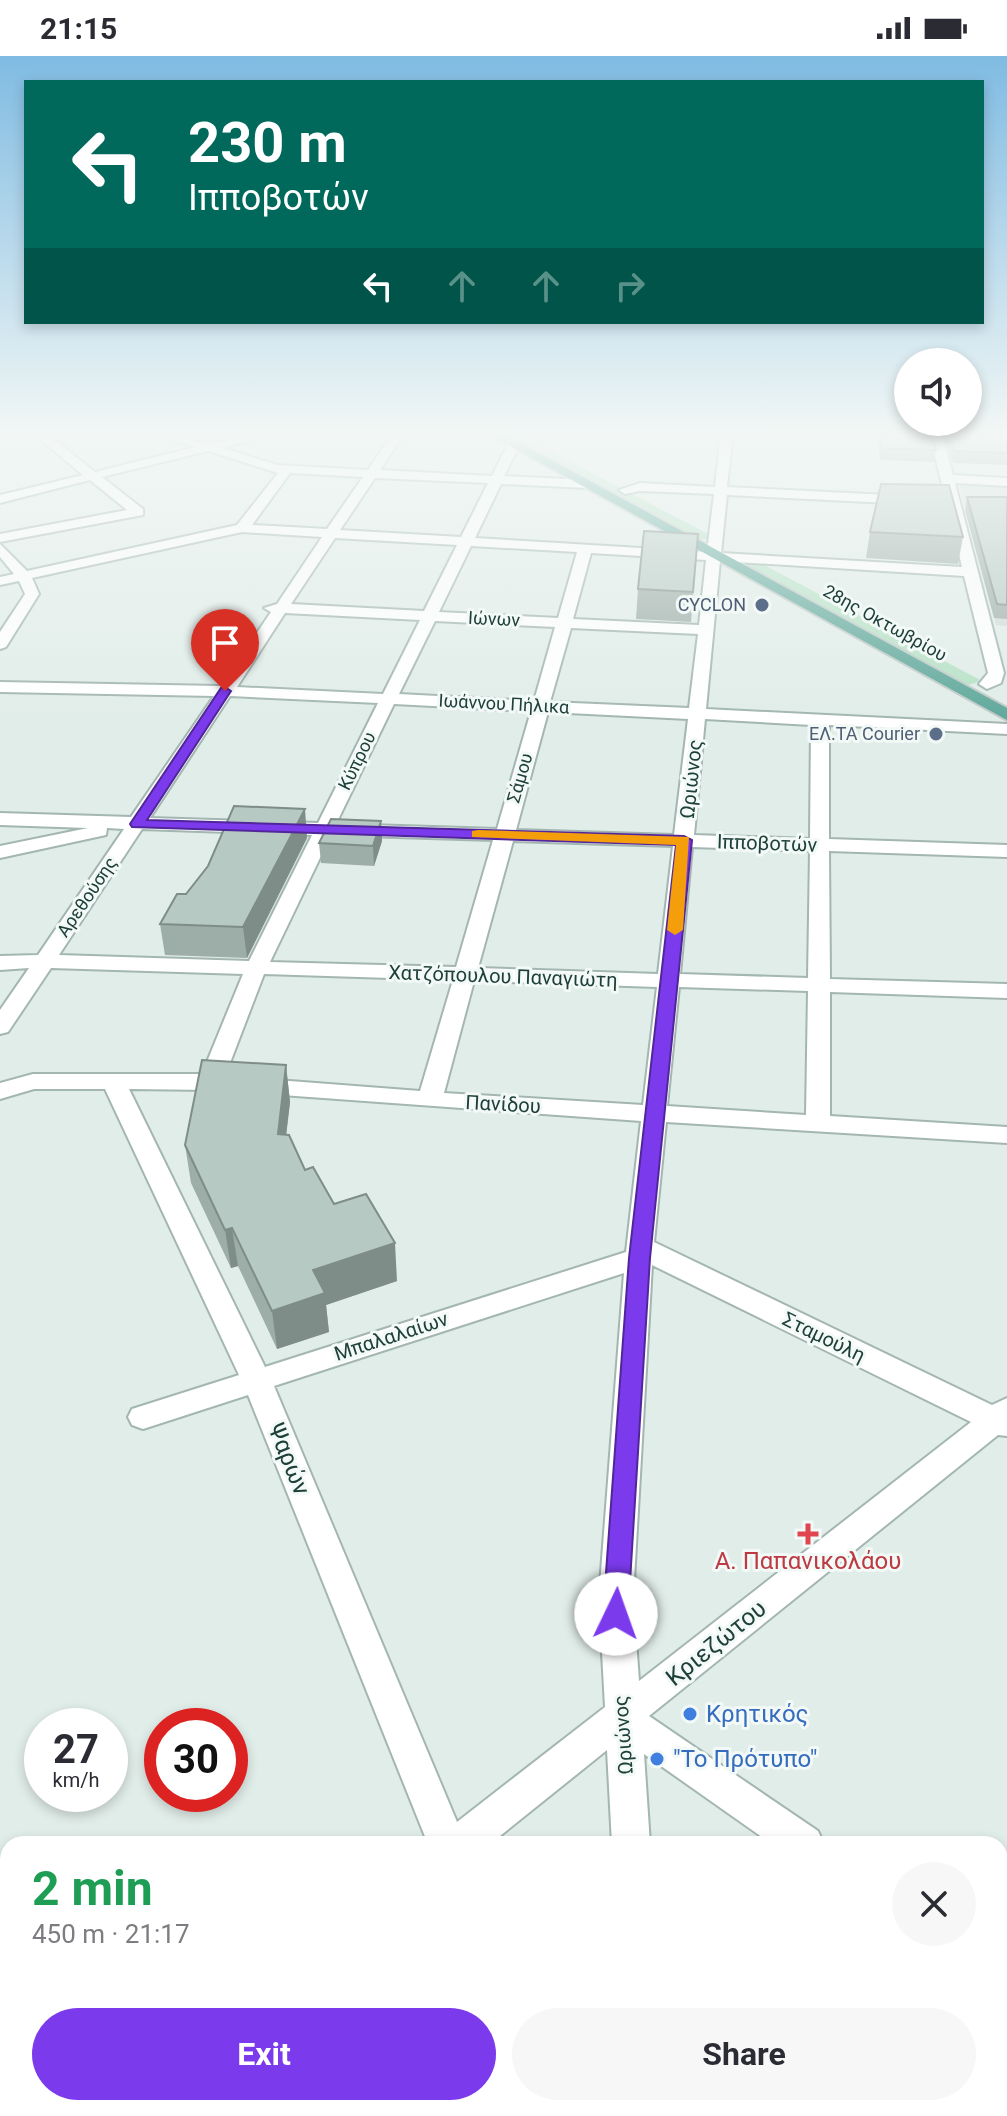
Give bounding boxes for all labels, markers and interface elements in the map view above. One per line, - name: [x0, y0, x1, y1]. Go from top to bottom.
- text: 21:15: [40, 11, 117, 46]
- text: 230 m: [188, 110, 347, 176]
- icon: left: [56, 112, 160, 216]
- text: Ιπποβοτών: [188, 177, 369, 219]
- icon: left: [356, 264, 400, 308]
- icon: ahead: [440, 264, 484, 308]
- icon: ahead: [524, 264, 568, 308]
- icon: right: [608, 264, 652, 308]
- map controls: [894, 348, 982, 436]
- button: sound: [894, 348, 982, 436]
- street label: 28ης Οκτωβρίου: [820, 580, 951, 665]
- place label: CYCLON: [678, 594, 746, 615]
- marker: CYCLON: [753, 596, 771, 614]
- street label: Ιώνων: [468, 607, 521, 630]
- pin: [191, 609, 259, 691]
- icon: arrive: [203, 621, 247, 665]
- street label: Ιωάννου Πήλικα: [438, 690, 571, 717]
- place label: ΕΛ.ΤΑ Courier: [809, 723, 920, 744]
- marker: ΕΛ.ΤΑ Courier: [927, 725, 945, 743]
- street label: Κύπρου: [334, 728, 380, 793]
- street label: Ωριώνος: [675, 738, 707, 820]
- street label: Σάμου: [502, 751, 537, 805]
- street label: Ιπποβοτών: [716, 829, 818, 857]
- street label: Αρεθούσης: [52, 853, 121, 941]
- street label: Χατζόπουλου Παναγιώτη: [388, 960, 618, 992]
- street label: Πανίδου: [465, 1090, 541, 1118]
- street label: Μπαλαλαίων: [331, 1306, 451, 1366]
- street label: Σταμούλη: [779, 1307, 869, 1367]
- street label: Ψαρών: [262, 1419, 316, 1499]
- marker: Α. Παπανικολάου: [799, 1525, 817, 1543]
- place label: Α. Παπανικολάου: [715, 1547, 901, 1575]
- position arrow: [574, 1572, 658, 1656]
- street label: Κριεζώτου: [660, 1594, 772, 1692]
- street label: Ωριώνος: [608, 1695, 638, 1775]
- place label: Κρητικός: [706, 1700, 809, 1728]
- marker: Κρητικός: [681, 1705, 699, 1723]
- speed limit sign: 30: [144, 1708, 248, 1812]
- text: 27: [53, 1726, 99, 1773]
- place label: "Το Πρότυπο": [673, 1745, 817, 1773]
- marker: "Το Πρότυπο": [648, 1750, 666, 1768]
- text: km/h: [53, 1768, 99, 1792]
- text: 2 min: [32, 1860, 153, 1917]
- button: close: [892, 1862, 976, 1946]
- text: 450 m · 21:17: [32, 1919, 190, 1949]
- button: Exit: [32, 2008, 496, 2100]
- button: Share: [512, 2008, 976, 2100]

